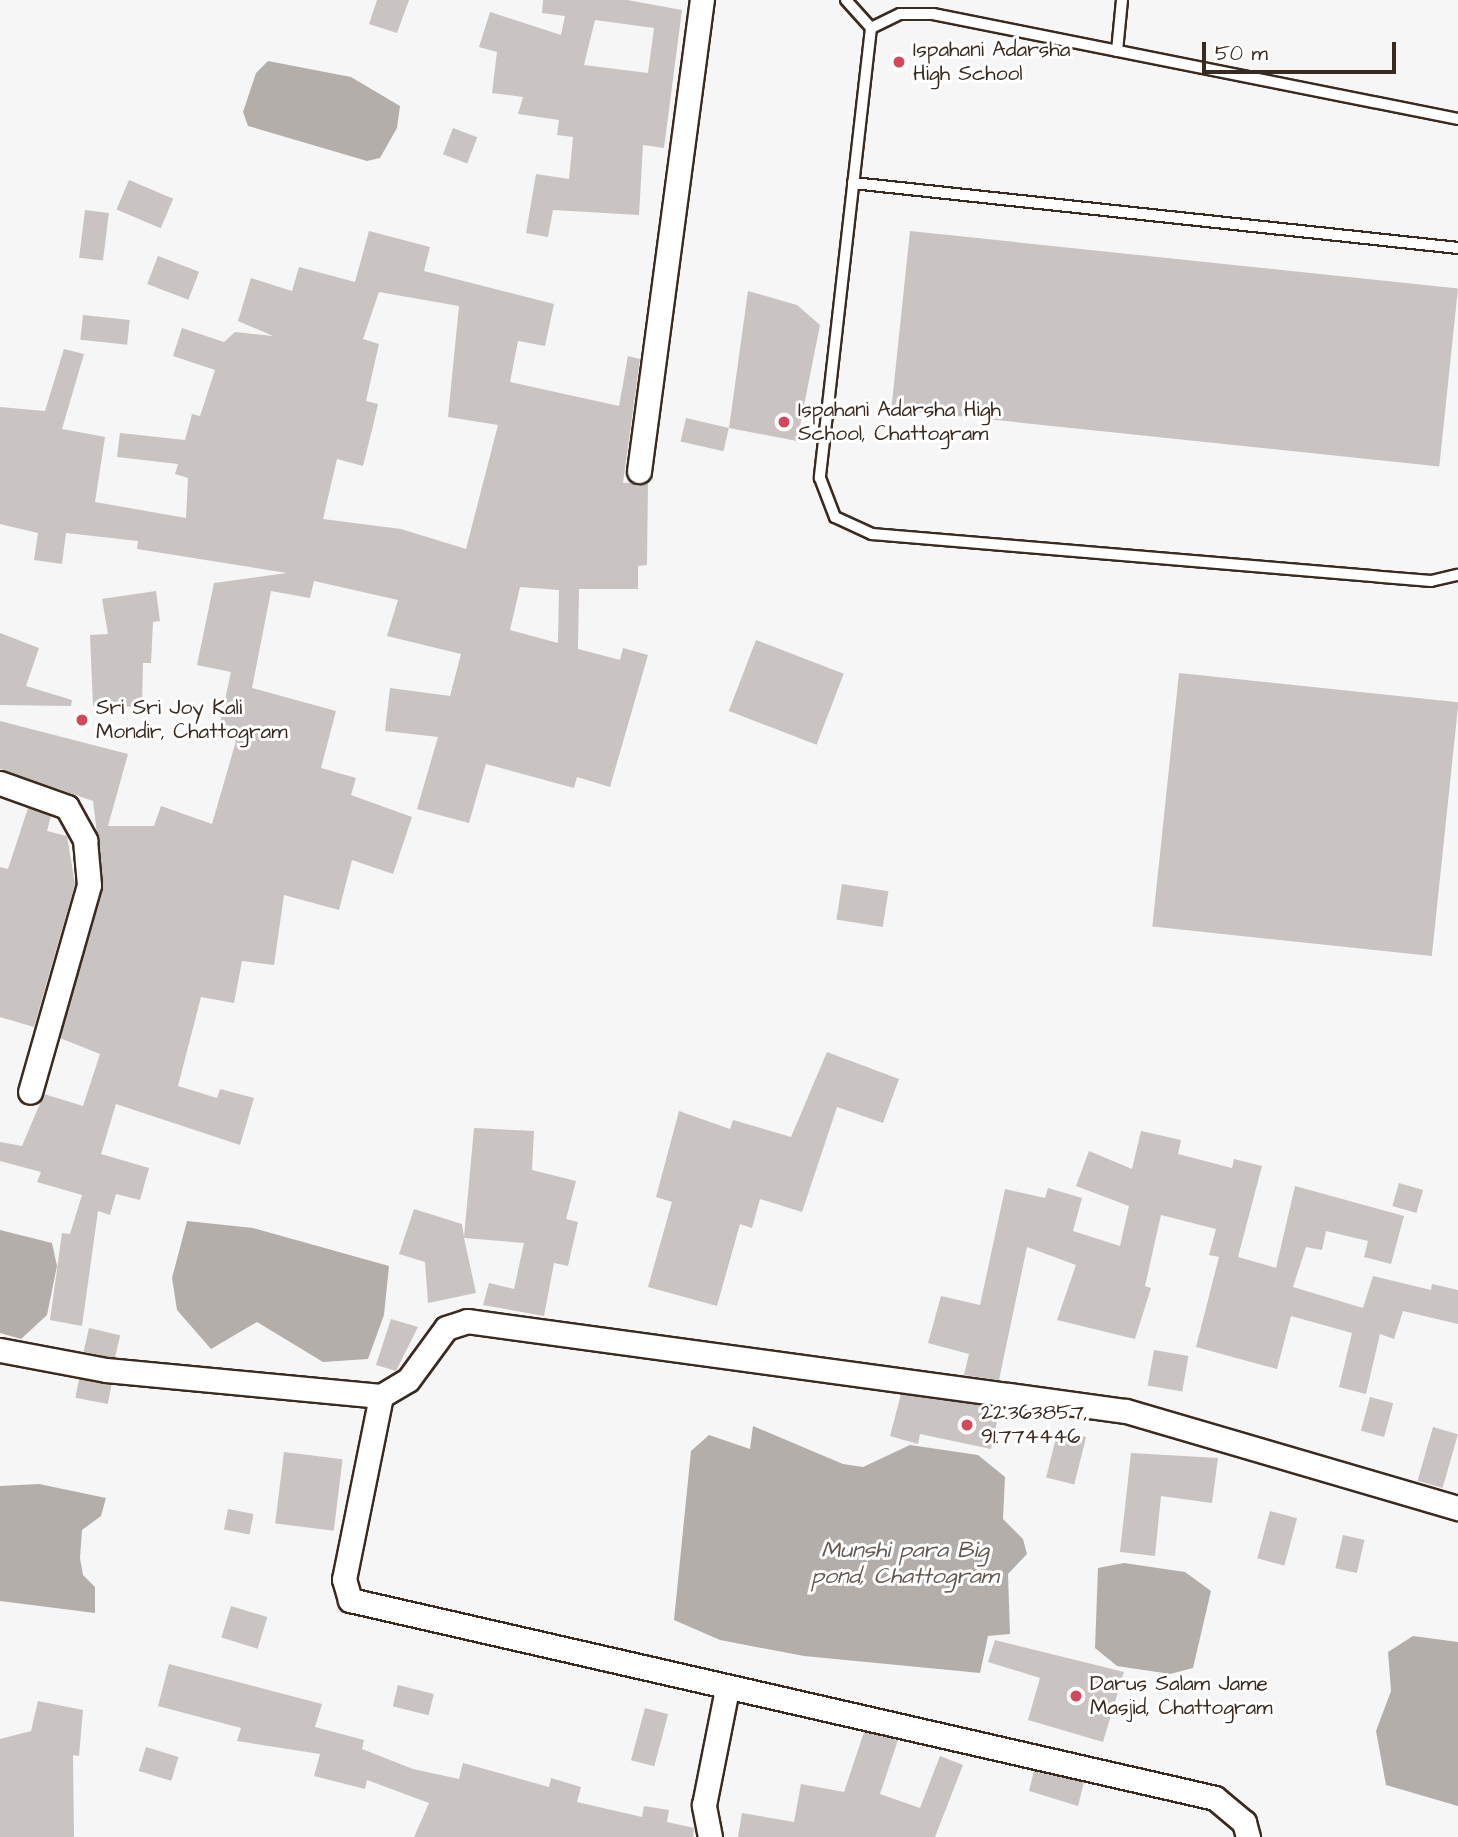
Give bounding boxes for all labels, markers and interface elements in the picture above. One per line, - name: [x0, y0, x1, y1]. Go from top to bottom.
- scale bar: [1206, 28, 1400, 72]
- place label: Ispahani Adarsha High School: [913, 37, 1070, 87]
- text: 50 m: [1215, 39, 1268, 68]
- marker: Ispahani Adarsha High School: [891, 54, 907, 70]
- place label: Ispahani Adarsha High School, Chattogram: [798, 397, 1001, 447]
- marker: Ispahani Adarsha High School, Chattogram: [776, 414, 792, 430]
- place label: Sri Sri Joy Kali Mondir, Chattogram: [96, 695, 288, 745]
- marker: Sri Sri Joy Kali Mondir, Chattogram: [74, 712, 90, 728]
- place label: 22.363857, 91.774446: [981, 1400, 1088, 1450]
- marker: 22.363857, 91.774446: [959, 1417, 975, 1433]
- water label: Munshi para Big pond, Chattogram: [811, 1536, 999, 1590]
- place label: Darus Salam Jame Masjid, Chattogram: [1090, 1671, 1273, 1721]
- marker: Darus Salam Jame Masjid, Chattogram: [1068, 1688, 1084, 1704]

